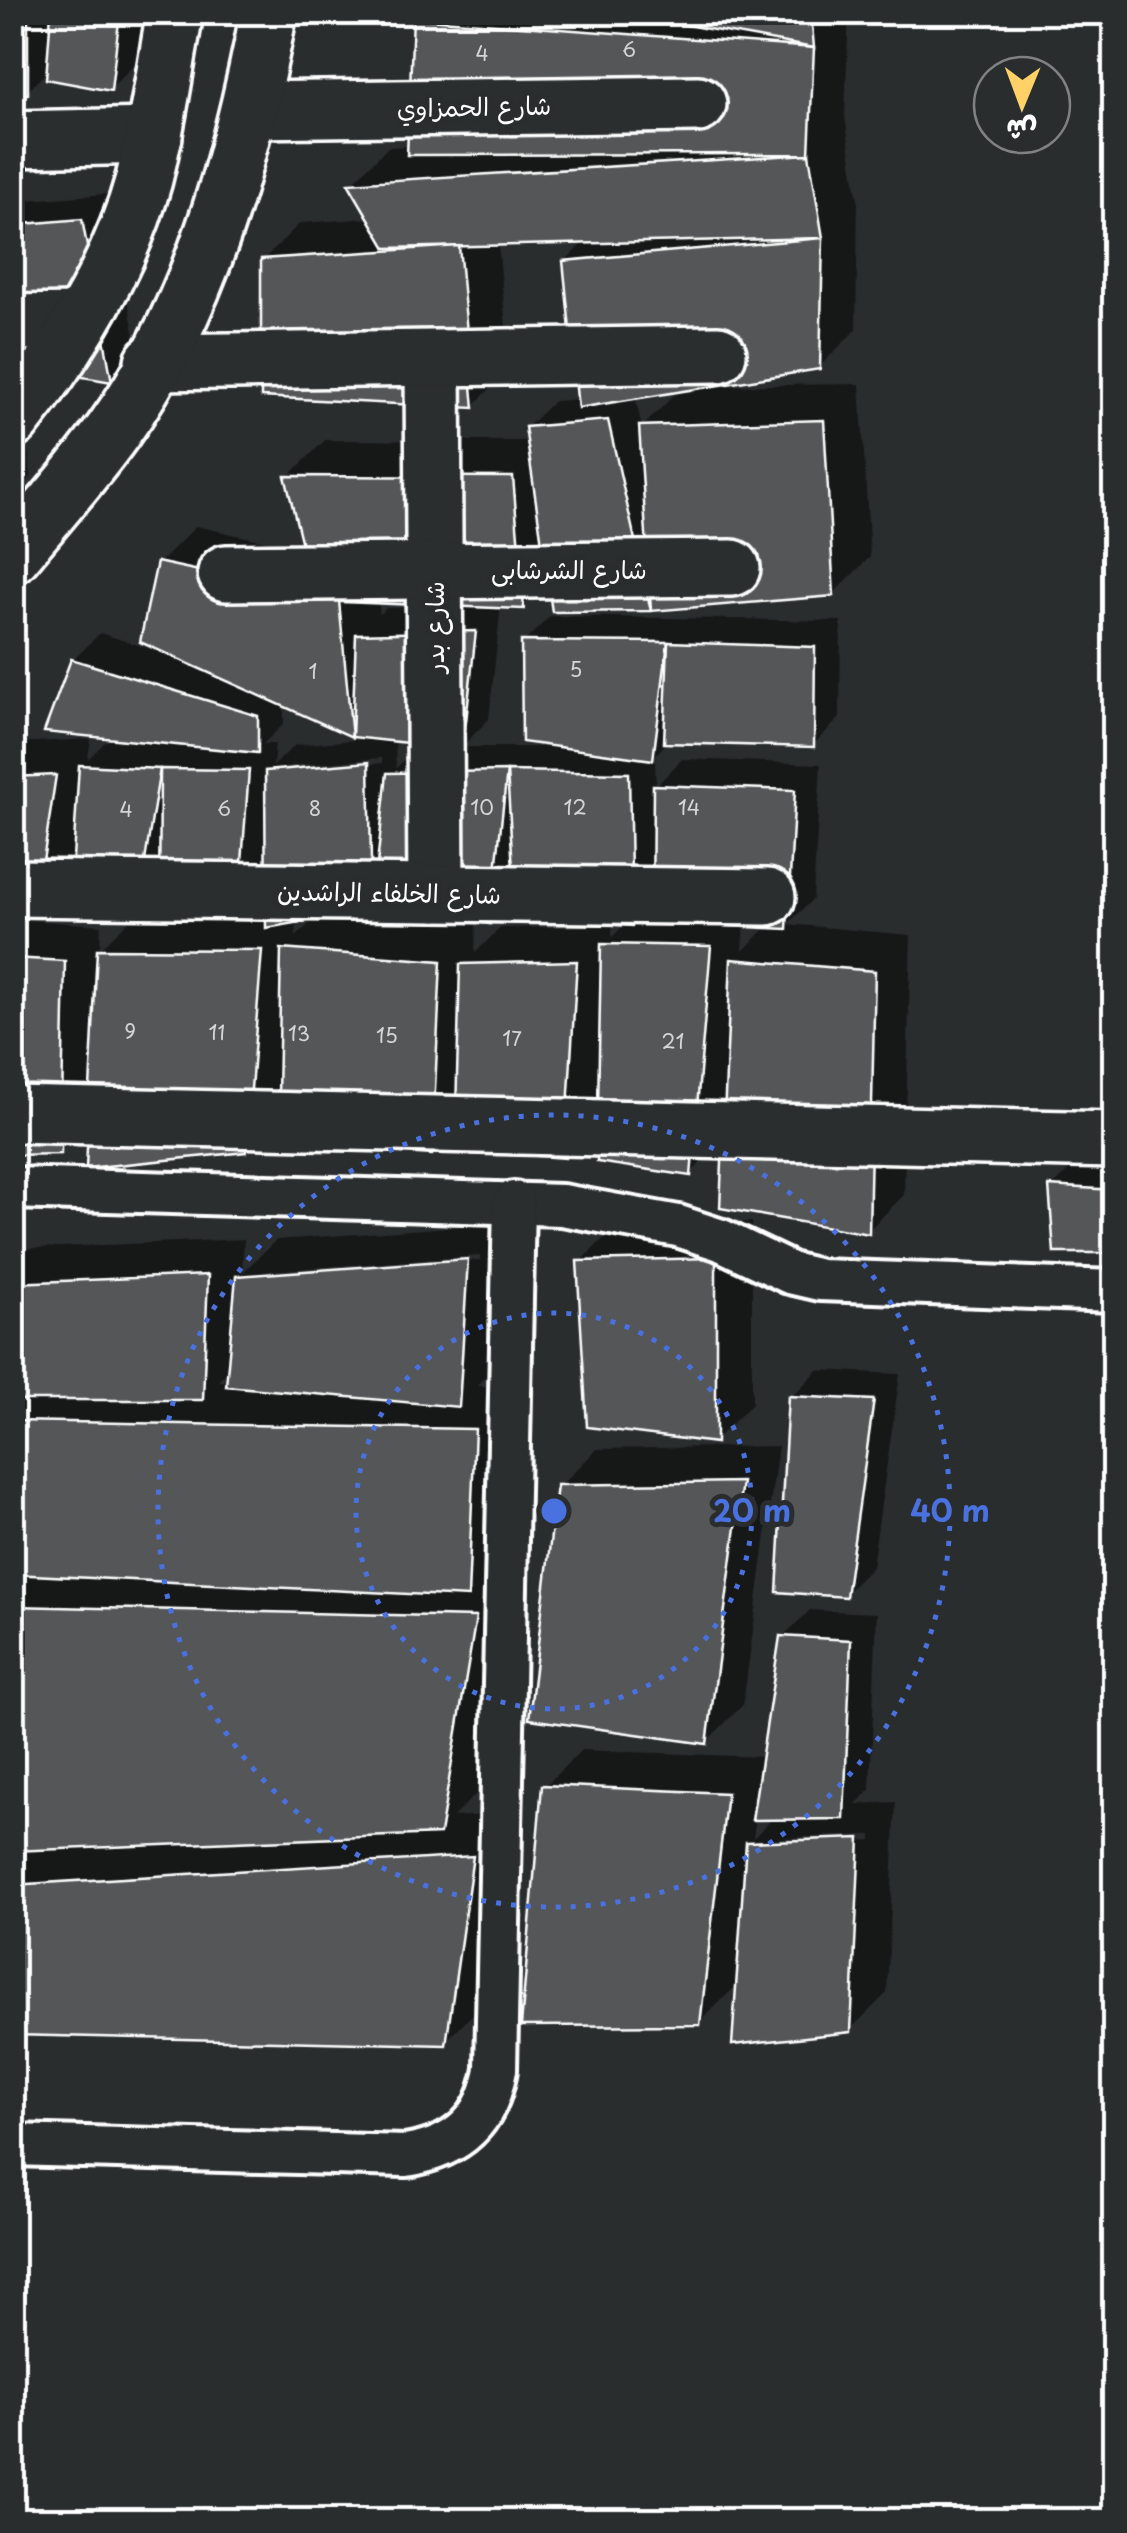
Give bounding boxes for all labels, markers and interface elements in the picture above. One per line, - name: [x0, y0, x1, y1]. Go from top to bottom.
- house number: 6: [622, 34, 636, 64]
- house number: 4: [475, 38, 489, 68]
- north arrow: [972, 55, 1072, 155]
- street label: شارع الحمزاوي: [396, 86, 552, 127]
- text: ش: [1006, 110, 1037, 153]
- street label: شارع الشرشابى: [491, 550, 647, 588]
- street label: شارع بدر: [415, 581, 453, 675]
- house number: 5: [570, 654, 582, 684]
- house number: 1: [309, 656, 317, 686]
- house number: 10: [470, 792, 494, 822]
- house number: 12: [563, 792, 587, 822]
- house number: 14: [678, 792, 700, 822]
- house number: 6: [217, 793, 231, 823]
- house number: 8: [309, 793, 321, 823]
- house number: 4: [119, 794, 133, 824]
- street label: شارع الخلفاء الراشدين: [277, 871, 501, 913]
- house number: 9: [124, 1016, 136, 1046]
- house number: 11: [209, 1017, 225, 1047]
- house number: 13: [288, 1018, 310, 1048]
- house number: 15: [376, 1020, 398, 1050]
- house number: 17: [502, 1023, 522, 1053]
- house number: 21: [661, 1026, 685, 1056]
- text: 20 m: [713, 1487, 791, 1532]
- text: 40 m: [910, 1487, 990, 1532]
- centre of rings: [536, 1493, 572, 1529]

